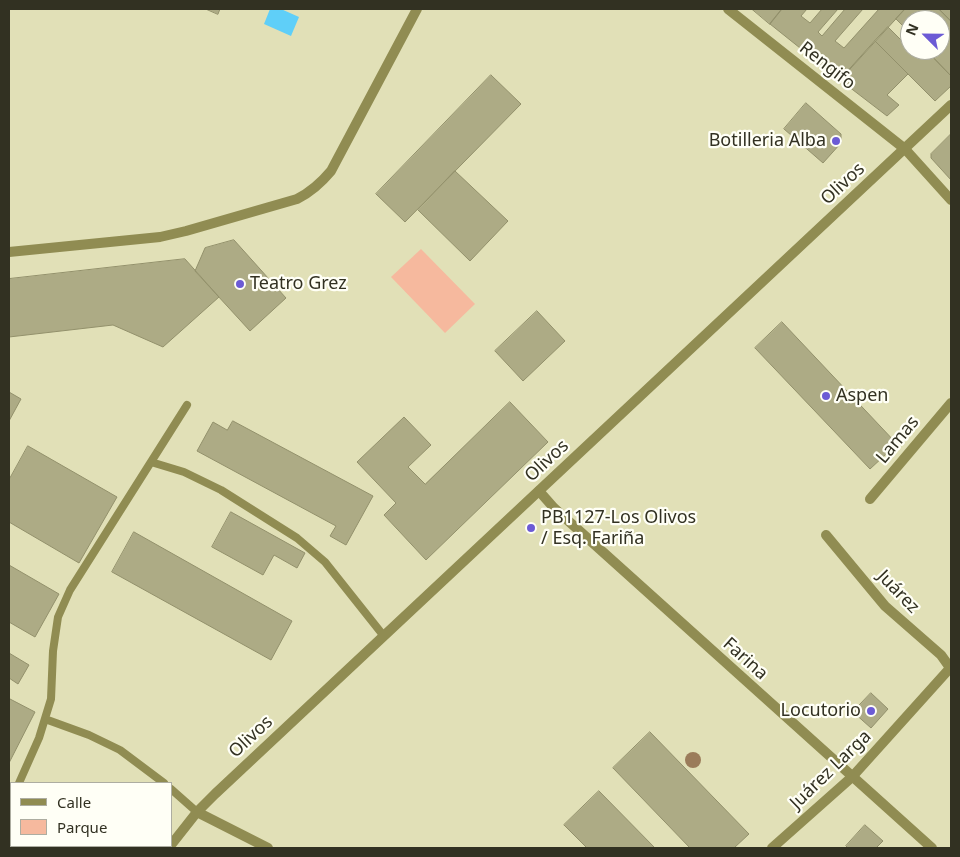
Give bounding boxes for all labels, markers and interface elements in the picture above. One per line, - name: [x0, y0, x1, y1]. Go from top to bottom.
- north arrow: [900, 10, 950, 60]
- text: N: [901, 20, 923, 38]
- street label: Rengifo: [795, 37, 859, 95]
- place label: Botilleria Alba: [709, 130, 826, 152]
- marker: Botilleria Alba: [830, 135, 842, 147]
- street label: Olivos: [817, 158, 869, 210]
- place label: Teatro Grez: [250, 273, 347, 295]
- marker: Teatro Grez: [234, 278, 246, 290]
- place label: Aspen: [836, 385, 888, 407]
- marker: Aspen: [820, 390, 832, 402]
- street label: Lamas: [872, 412, 924, 468]
- street label: Olivos: [521, 435, 573, 487]
- place label: PB1127-Los Olivos / Esq. Fariña: [541, 507, 696, 550]
- marker: PB1127-Los Olivos / Esq. Fariña: [525, 522, 537, 534]
- street label: Juárez: [872, 566, 924, 618]
- street label: Farina: [718, 633, 772, 685]
- place label: Locutorio: [781, 700, 861, 722]
- marker: Locutorio: [865, 705, 877, 717]
- street label: Olivos: [225, 711, 277, 763]
- street label: Juárez Larga: [786, 726, 876, 814]
- legend: [10, 782, 172, 847]
- text: Calle: [57, 792, 91, 812]
- text: Parque: [57, 817, 107, 837]

